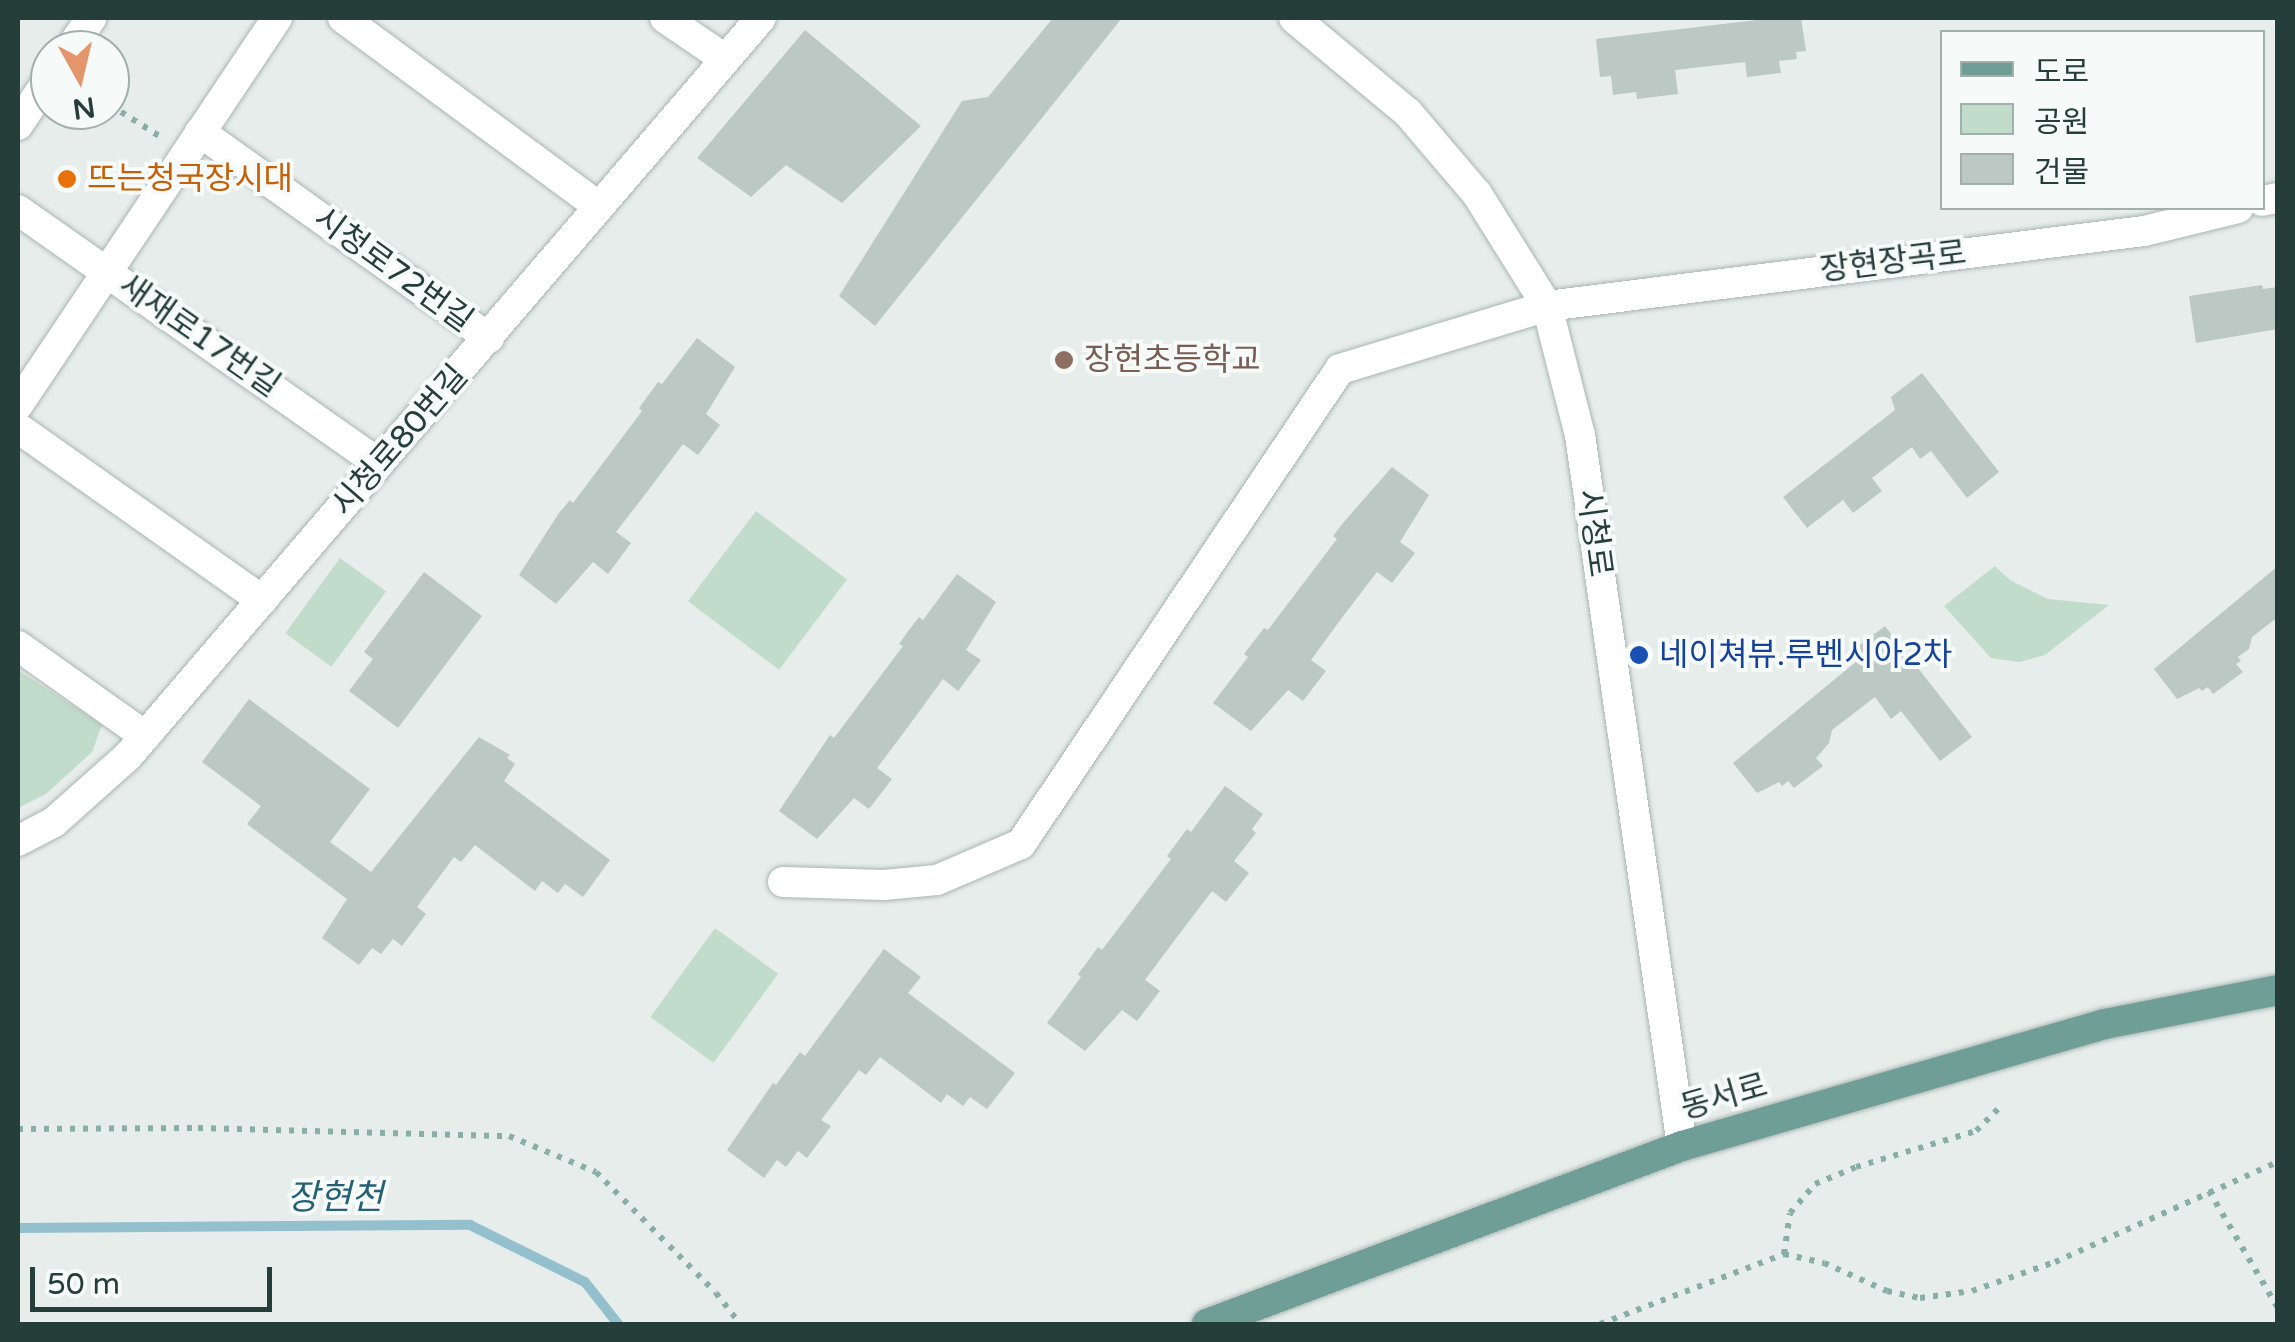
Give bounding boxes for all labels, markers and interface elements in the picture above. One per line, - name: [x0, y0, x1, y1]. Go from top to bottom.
- north arrow: [30, 30, 130, 130]
- legend: [1940, 30, 2265, 210]
- text: 도로: [2034, 54, 2089, 91]
- text: N: [70, 89, 97, 126]
- text: 공원: [2034, 104, 2089, 141]
- text: 건물: [2034, 154, 2089, 191]
- place label: 뜨는청국장시대: [87, 160, 293, 198]
- marker: 뜨는청국장시대: [56, 168, 78, 190]
- street label: 시청로72번길: [306, 199, 480, 341]
- street label: 장현장곡로: [1818, 234, 1968, 290]
- street label: 새재로17번길: [111, 267, 287, 405]
- place label: 장현초등학교: [1084, 341, 1261, 379]
- marker: 장현초등학교: [1053, 349, 1075, 371]
- street label: 시청로80번길: [324, 358, 476, 524]
- street label: 시청로: [1569, 487, 1619, 579]
- place label: 네이쳐뷰.루벤시아2차: [1659, 636, 1952, 674]
- marker: 네이쳐뷰.루벤시아2차: [1628, 644, 1650, 666]
- street label: 동서로: [1676, 1066, 1772, 1128]
- water label: 장현천: [287, 1177, 383, 1219]
- scale bar: [35, 1247, 278, 1309]
- text: 50 m: [47, 1266, 120, 1303]

